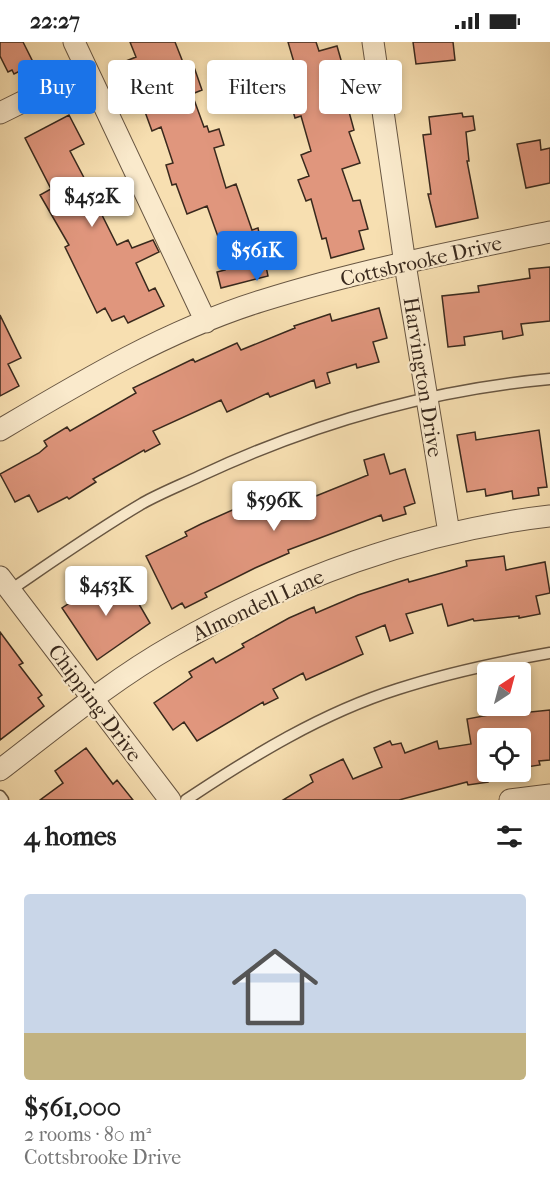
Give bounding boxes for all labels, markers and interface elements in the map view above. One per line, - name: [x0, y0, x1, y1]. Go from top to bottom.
- text: 22:27: [30, 8, 80, 34]
- chip: Buy: [18, 60, 96, 114]
- chip: Rent: [108, 60, 195, 114]
- chip: Filters: [207, 60, 307, 114]
- chip: New: [319, 60, 402, 114]
- pin: $452K: [50, 177, 134, 228]
- text: $452K: [64, 185, 120, 208]
- pin: $561K: [215, 231, 299, 282]
- street label: Cottsbrooke Drive: [338, 231, 504, 291]
- text: $561K: [231, 239, 283, 262]
- street label: Harvington Drive: [398, 295, 448, 459]
- pin: $596K: [232, 481, 316, 532]
- text: $596K: [246, 489, 302, 512]
- street label: Almondell Lane: [188, 564, 328, 646]
- pin: $453K: [64, 566, 148, 617]
- text: $453K: [79, 574, 133, 597]
- street label: Chipping Drive: [43, 640, 147, 766]
- north arrow: [477, 662, 531, 716]
- map controls: [477, 662, 531, 782]
- button: locate: [477, 728, 531, 782]
- icon: filters: [493, 820, 526, 853]
- text: 4 homes: [24, 821, 116, 852]
- icon: home: [221, 933, 329, 1041]
- text: $561,000: [24, 1092, 121, 1123]
- text: 2 rooms · 80 m²: [24, 1123, 151, 1146]
- text: Cottsbrooke Drive: [24, 1146, 181, 1169]

